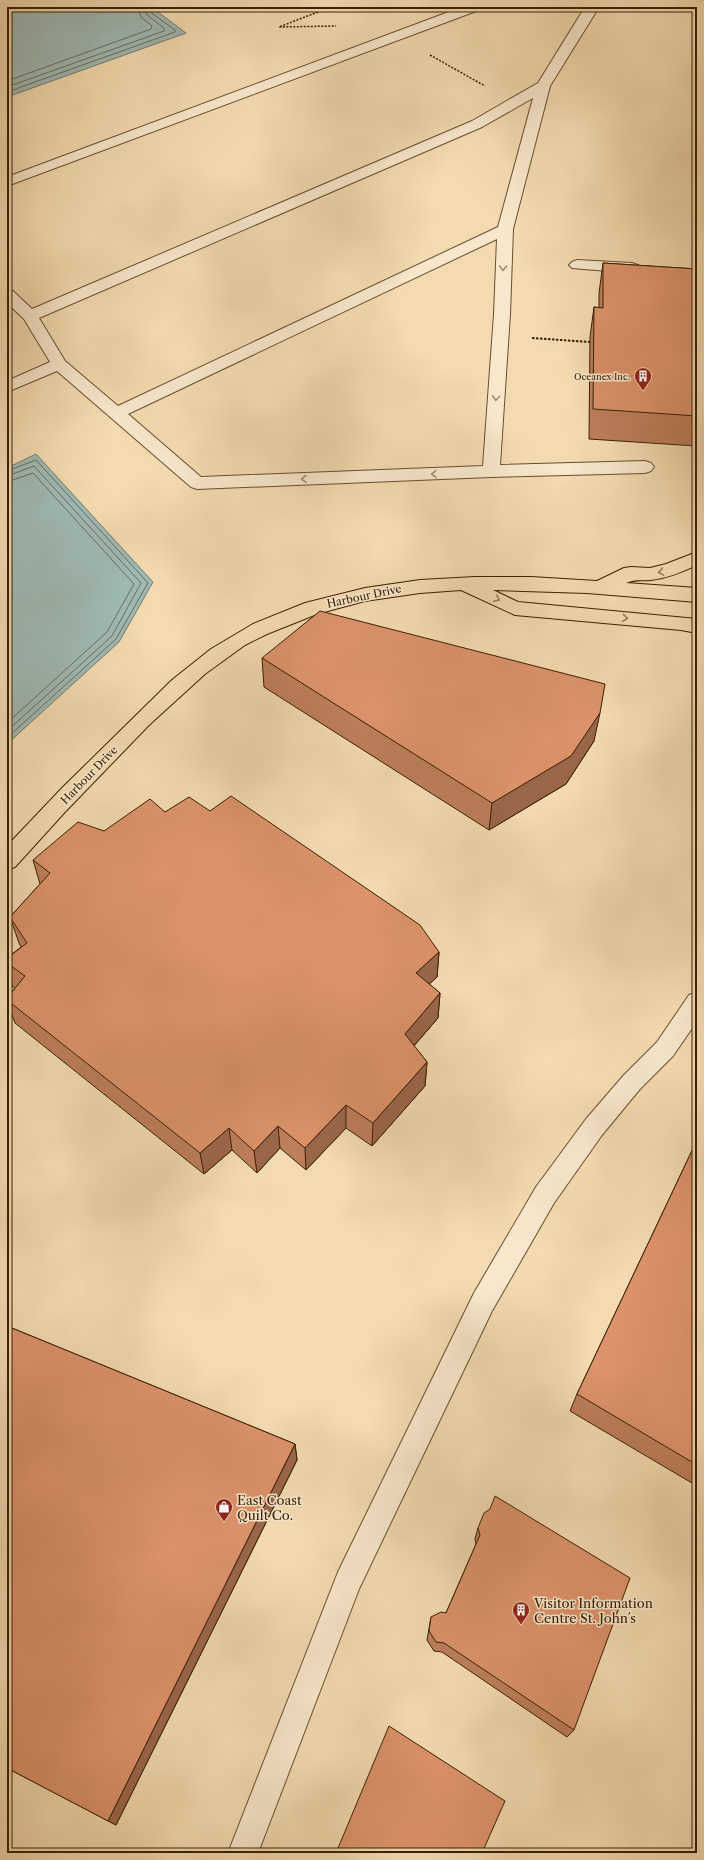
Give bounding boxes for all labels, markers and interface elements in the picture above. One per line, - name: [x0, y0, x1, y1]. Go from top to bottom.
- one-way arrow: [499, 265, 508, 271]
- building icon: Oceanex Inc.: [633, 366, 653, 391]
- place label: Oceanex Inc.: [574, 371, 630, 382]
- one-way arrow: [492, 395, 501, 401]
- one-way arrow: [431, 469, 437, 478]
- one-way arrow: [301, 474, 308, 483]
- one-way arrow: [658, 567, 664, 576]
- street label: Harbour Drive: [325, 581, 403, 611]
- one-way arrow: [493, 594, 500, 602]
- one-way arrow: [622, 613, 628, 622]
- street label: Harbour Drive: [58, 743, 120, 807]
- place label: East Coast Quilt Co.: [237, 1492, 302, 1523]
- shop icon: East Coast Quilt Co.: [214, 1497, 234, 1522]
- place label: Visitor Information Centre St. John´s: [533, 1595, 653, 1626]
- building icon: Visitor Information Centre St. John´s: [511, 1600, 531, 1625]

